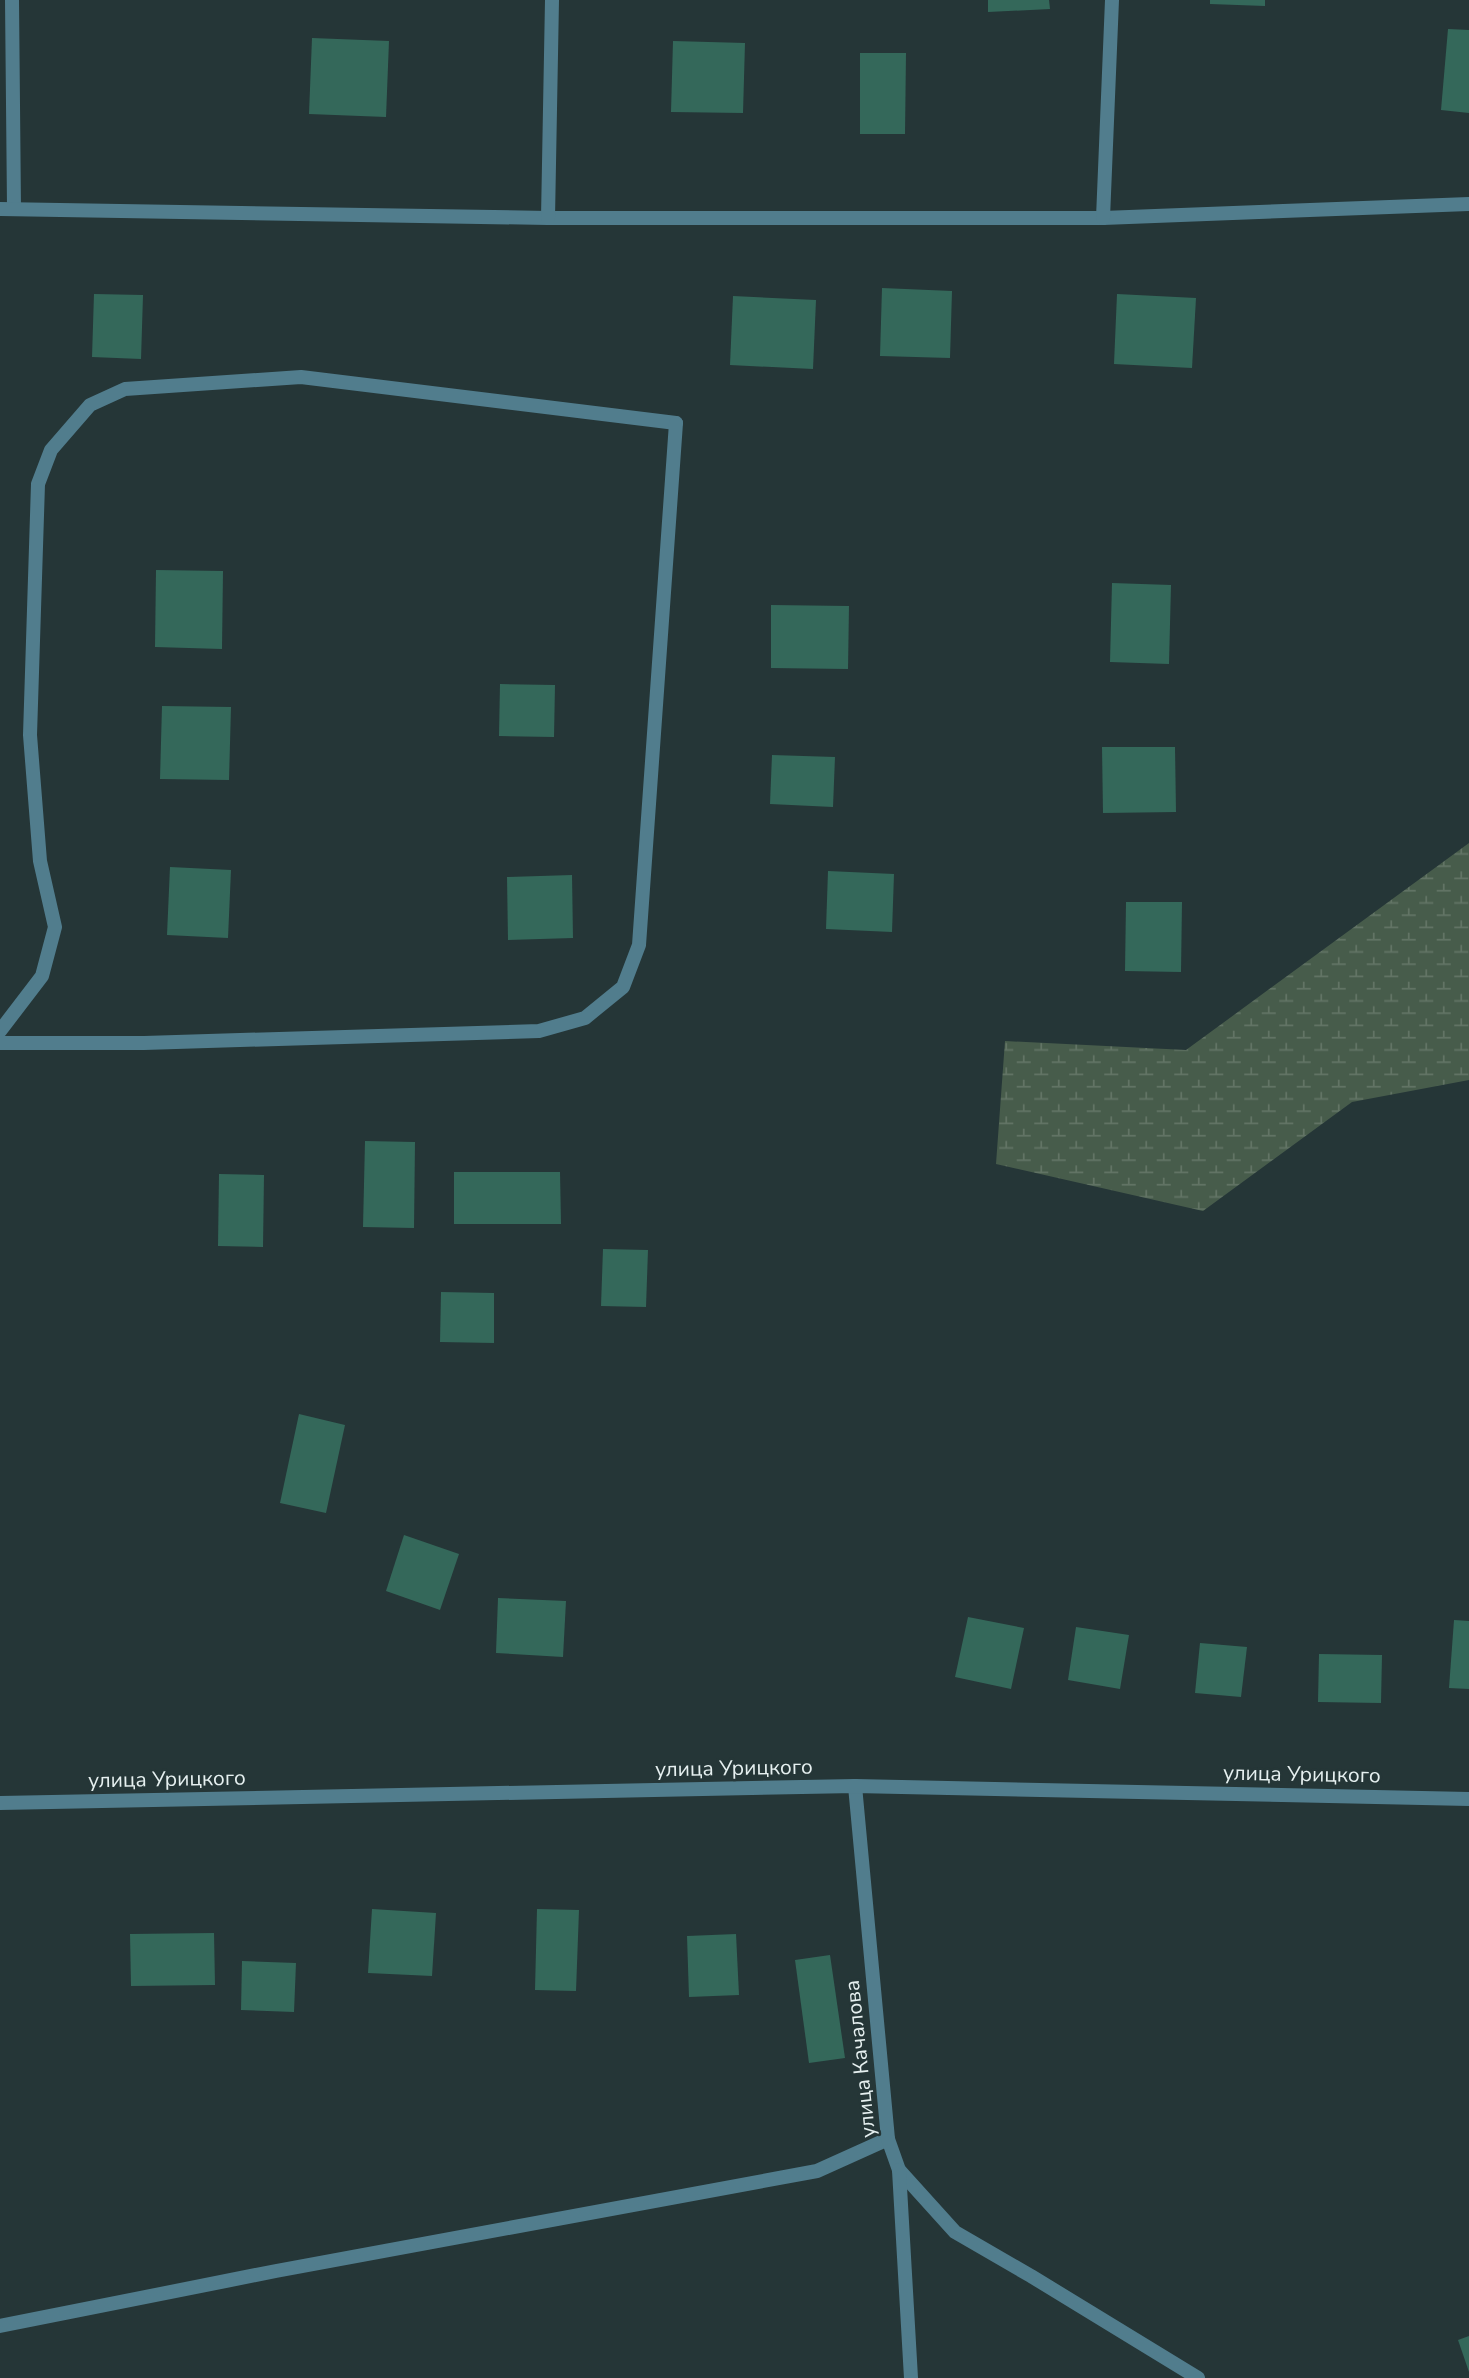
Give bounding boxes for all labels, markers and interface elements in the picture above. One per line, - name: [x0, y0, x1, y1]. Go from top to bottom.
- street label: улица Урицкого: [655, 1753, 813, 1783]
- street label: улица Урицкого: [1223, 1759, 1381, 1789]
- street label: улица Урицкого: [88, 1764, 246, 1794]
- street label: улица Качалова: [838, 1979, 882, 2139]

